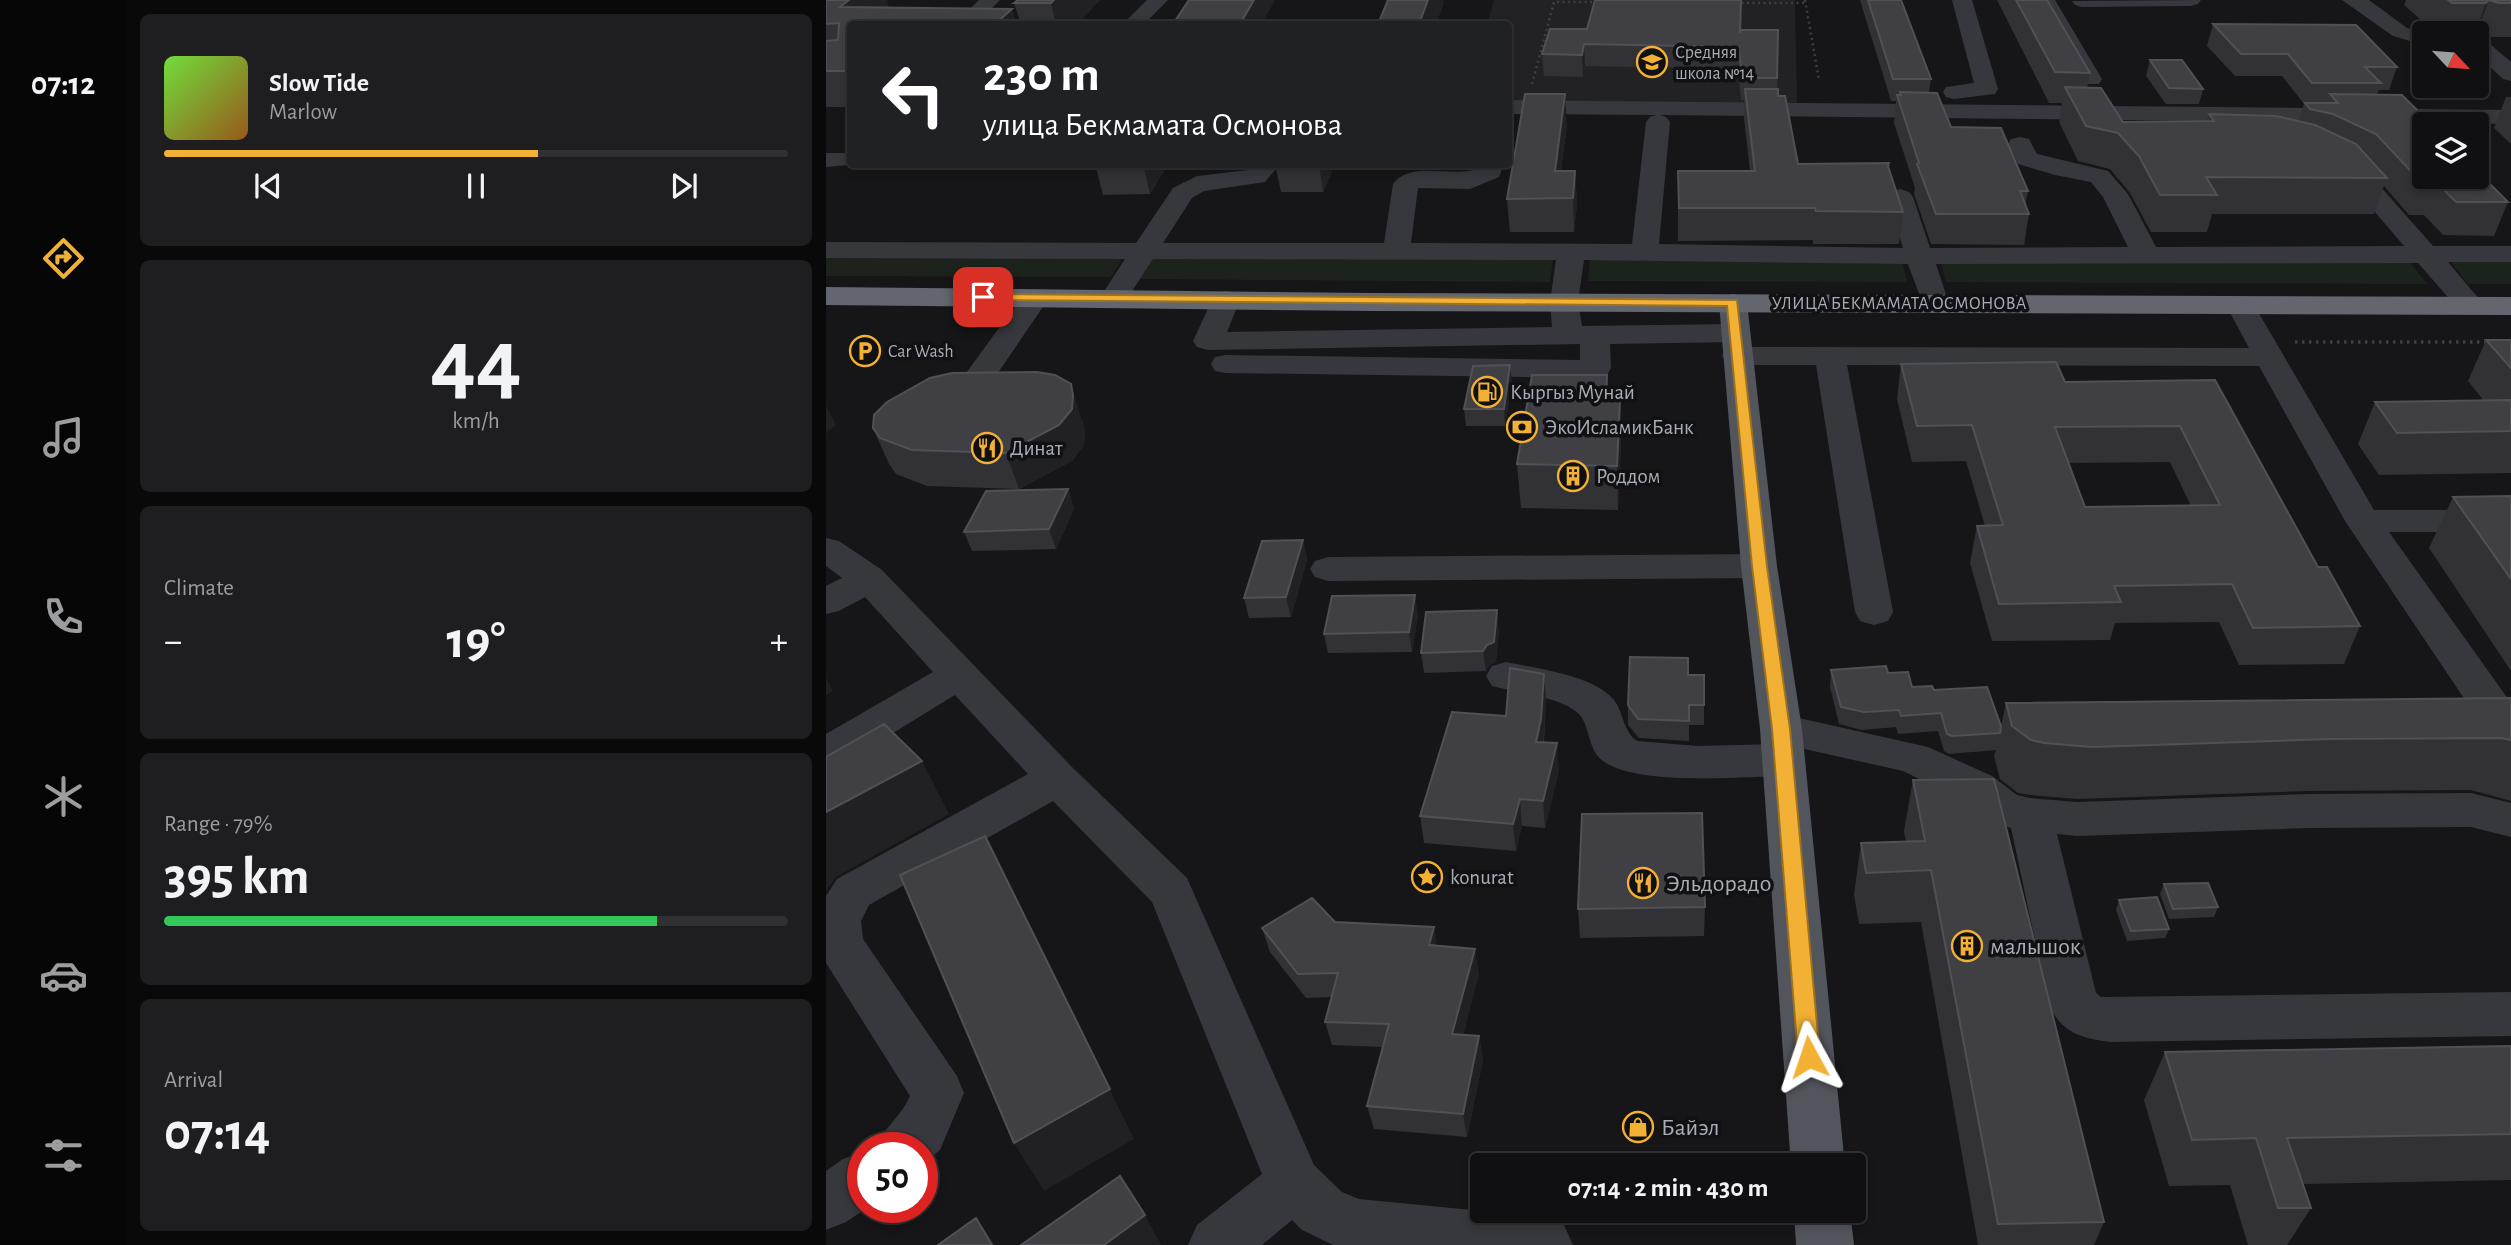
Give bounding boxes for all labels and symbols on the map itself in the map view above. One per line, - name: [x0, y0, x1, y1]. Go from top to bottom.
- north arrow: [2412, 21, 2488, 98]
- place label: Средняя школа №14: [1675, 44, 1755, 83]
- school or university icon: Средняя школа №14: [1635, 45, 1669, 79]
- pin: [953, 267, 1013, 327]
- street label: УЛИЦА БЕКМАМАТА ОСМОНОВА: [1772, 295, 2027, 313]
- parking icon: Car Wash: [848, 334, 882, 368]
- place label: Car Wash: [888, 343, 954, 361]
- fuel station icon: Кыргыз Мунай: [1470, 375, 1504, 409]
- place label: Кыргыз Мунай: [1510, 382, 1635, 403]
- bank icon: ЭкоИсламикБанк: [1505, 410, 1539, 444]
- place label: ЭкоИсламикБанк: [1545, 417, 1694, 438]
- restaurant icon: Динат: [970, 431, 1004, 465]
- place label: Динат: [1010, 438, 1063, 459]
- building icon: Роддом: [1556, 459, 1590, 493]
- place label: Роддом: [1596, 466, 1660, 487]
- place icon: konurat: [1410, 860, 1444, 894]
- restaurant icon: Эльдорадо: [1626, 866, 1660, 900]
- place label: konurat: [1450, 867, 1514, 888]
- place label: Эльдорадо: [1666, 872, 1771, 896]
- building icon: малышок: [1950, 929, 1984, 963]
- place label: малышок: [1990, 935, 2081, 959]
- position arrow: [1772, 1020, 1846, 1094]
- shop icon: Байэл: [1621, 1110, 1655, 1144]
- place label: Байэл: [1661, 1116, 1720, 1140]
- speed limit sign: 50: [847, 1132, 938, 1223]

